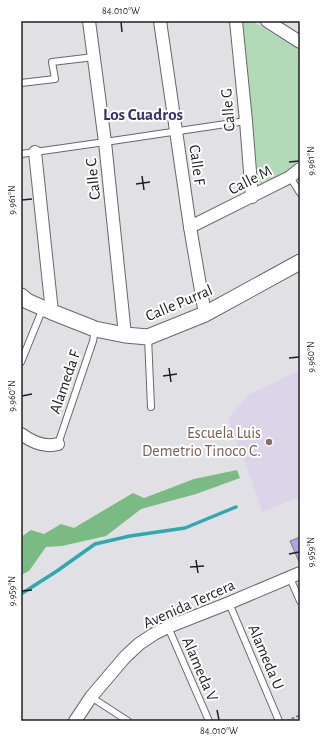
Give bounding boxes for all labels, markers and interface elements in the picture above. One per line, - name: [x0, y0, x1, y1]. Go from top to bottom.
- text: 84.010°W: [102, 6, 140, 16]
- street label: Calle G: [218, 88, 238, 132]
- district label: Los Cuadros: [103, 106, 184, 123]
- street label: Calle F: [186, 144, 208, 187]
- text: 9.961°N: [306, 146, 316, 176]
- street label: Calle C: [83, 157, 103, 201]
- street label: Calle M: [226, 162, 274, 198]
- text: 9.961°N: [7, 185, 17, 215]
- street label: Calle Purral: [143, 282, 215, 324]
- text: 9.960°N: [306, 341, 316, 373]
- street label: Alameda F: [47, 347, 84, 416]
- text: 9.960°N: [7, 380, 17, 412]
- place label: Escuela Luis Demetrio Tinoco C.: [142, 425, 261, 459]
- marker: Escuela Luis Demetrio Tinoco C.: [264, 437, 274, 447]
- text: 9.959°N: [306, 537, 316, 567]
- text: 9.959°N: [7, 576, 17, 606]
- street label: Avenida Tercera: [141, 577, 237, 631]
- street label: Alameda U: [245, 622, 287, 692]
- street label: Alameda V: [179, 635, 221, 703]
- text: 84.010°W: [200, 726, 238, 736]

